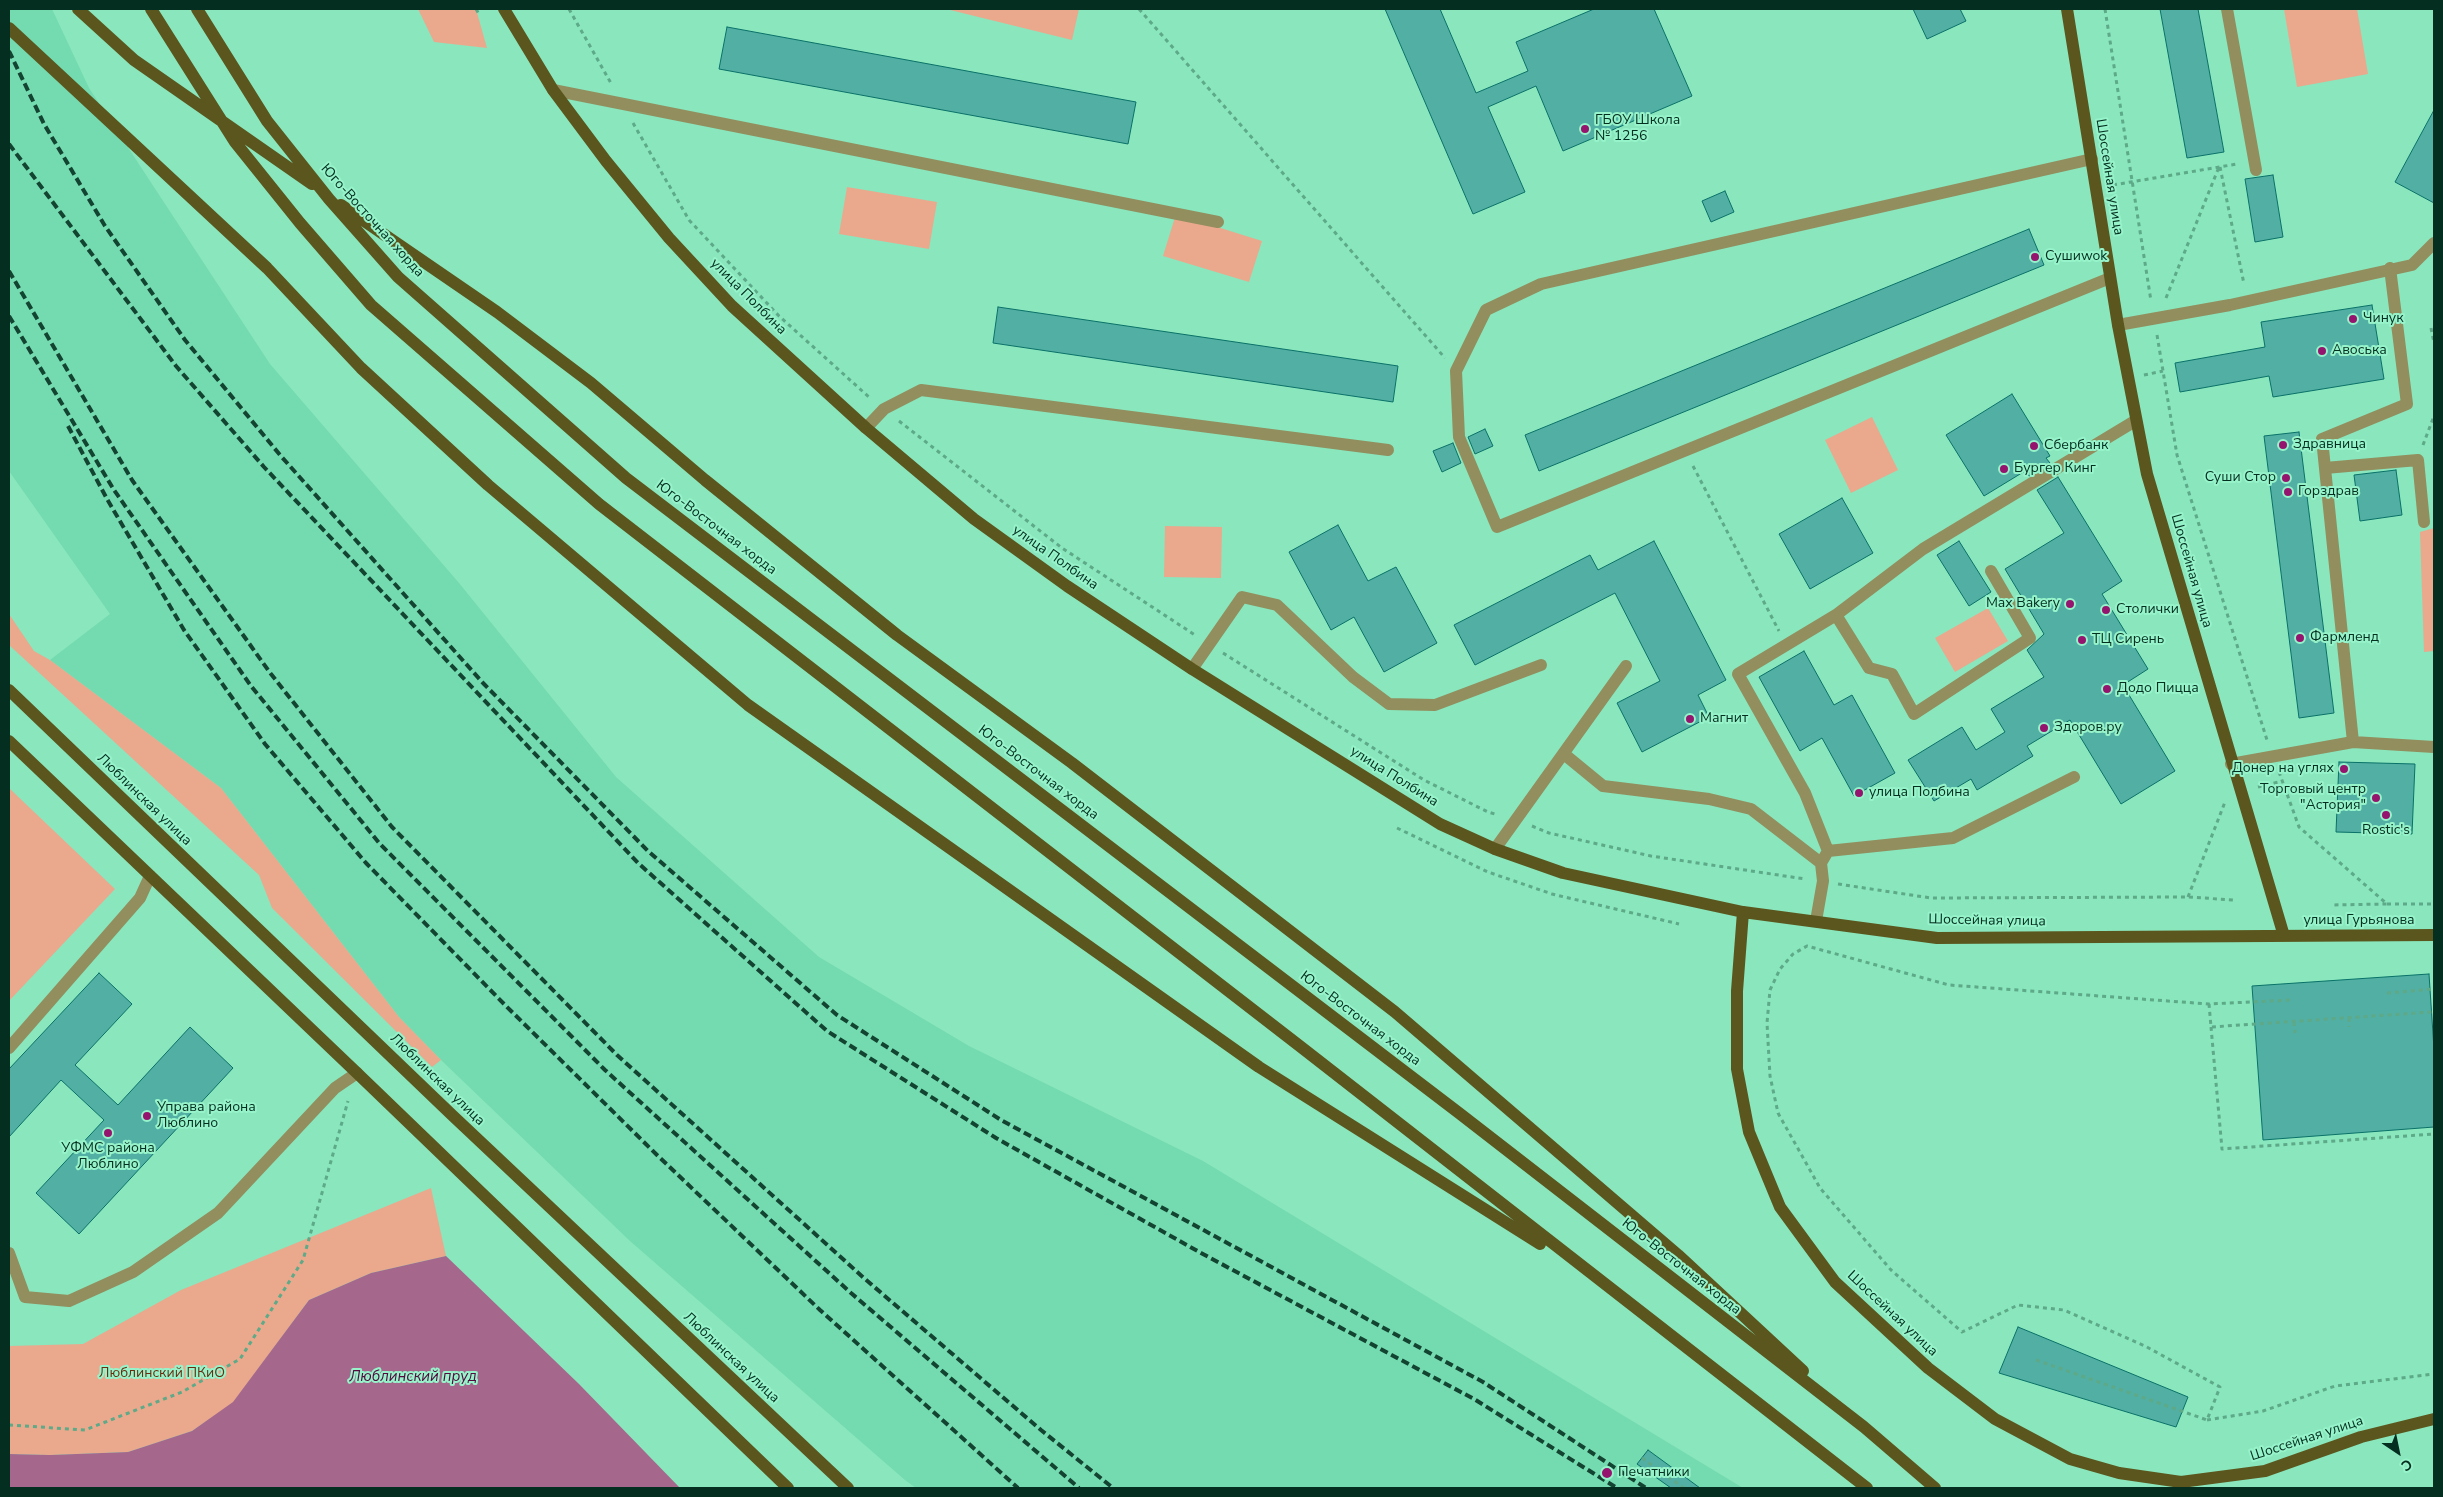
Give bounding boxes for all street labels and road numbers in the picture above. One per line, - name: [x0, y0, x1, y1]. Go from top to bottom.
- street label: Шоссейная улица: [2092, 118, 2126, 236]
- street label: Юго-Восточная хорда: [317, 161, 427, 281]
- street label: улица Полбина: [706, 255, 790, 339]
- street label: Юго-Восточная хорда: [652, 477, 780, 579]
- street label: Шоссейная улица: [2167, 512, 2215, 630]
- street label: улица Полбина: [1009, 522, 1101, 594]
- street label: Юго-Восточная хорда: [974, 722, 1102, 824]
- street label: улица Полбина: [1347, 743, 1441, 811]
- street label: Люблинская улица: [93, 751, 195, 849]
- street label: Шоссейная улица: [1928, 912, 2046, 930]
- street label: улица Гурьянова: [2303, 913, 2415, 929]
- street label: Юго-Восточная хорда: [1296, 968, 1424, 1070]
- street label: Люблинская улица: [386, 1031, 488, 1129]
- street label: Юго-Восточная хорда: [1618, 1215, 1744, 1319]
- street label: Шоссейная улица: [1843, 1268, 1941, 1360]
- street label: Люблинская улица: [680, 1309, 782, 1407]
- street label: Шоссейная улица: [2248, 1413, 2366, 1465]

